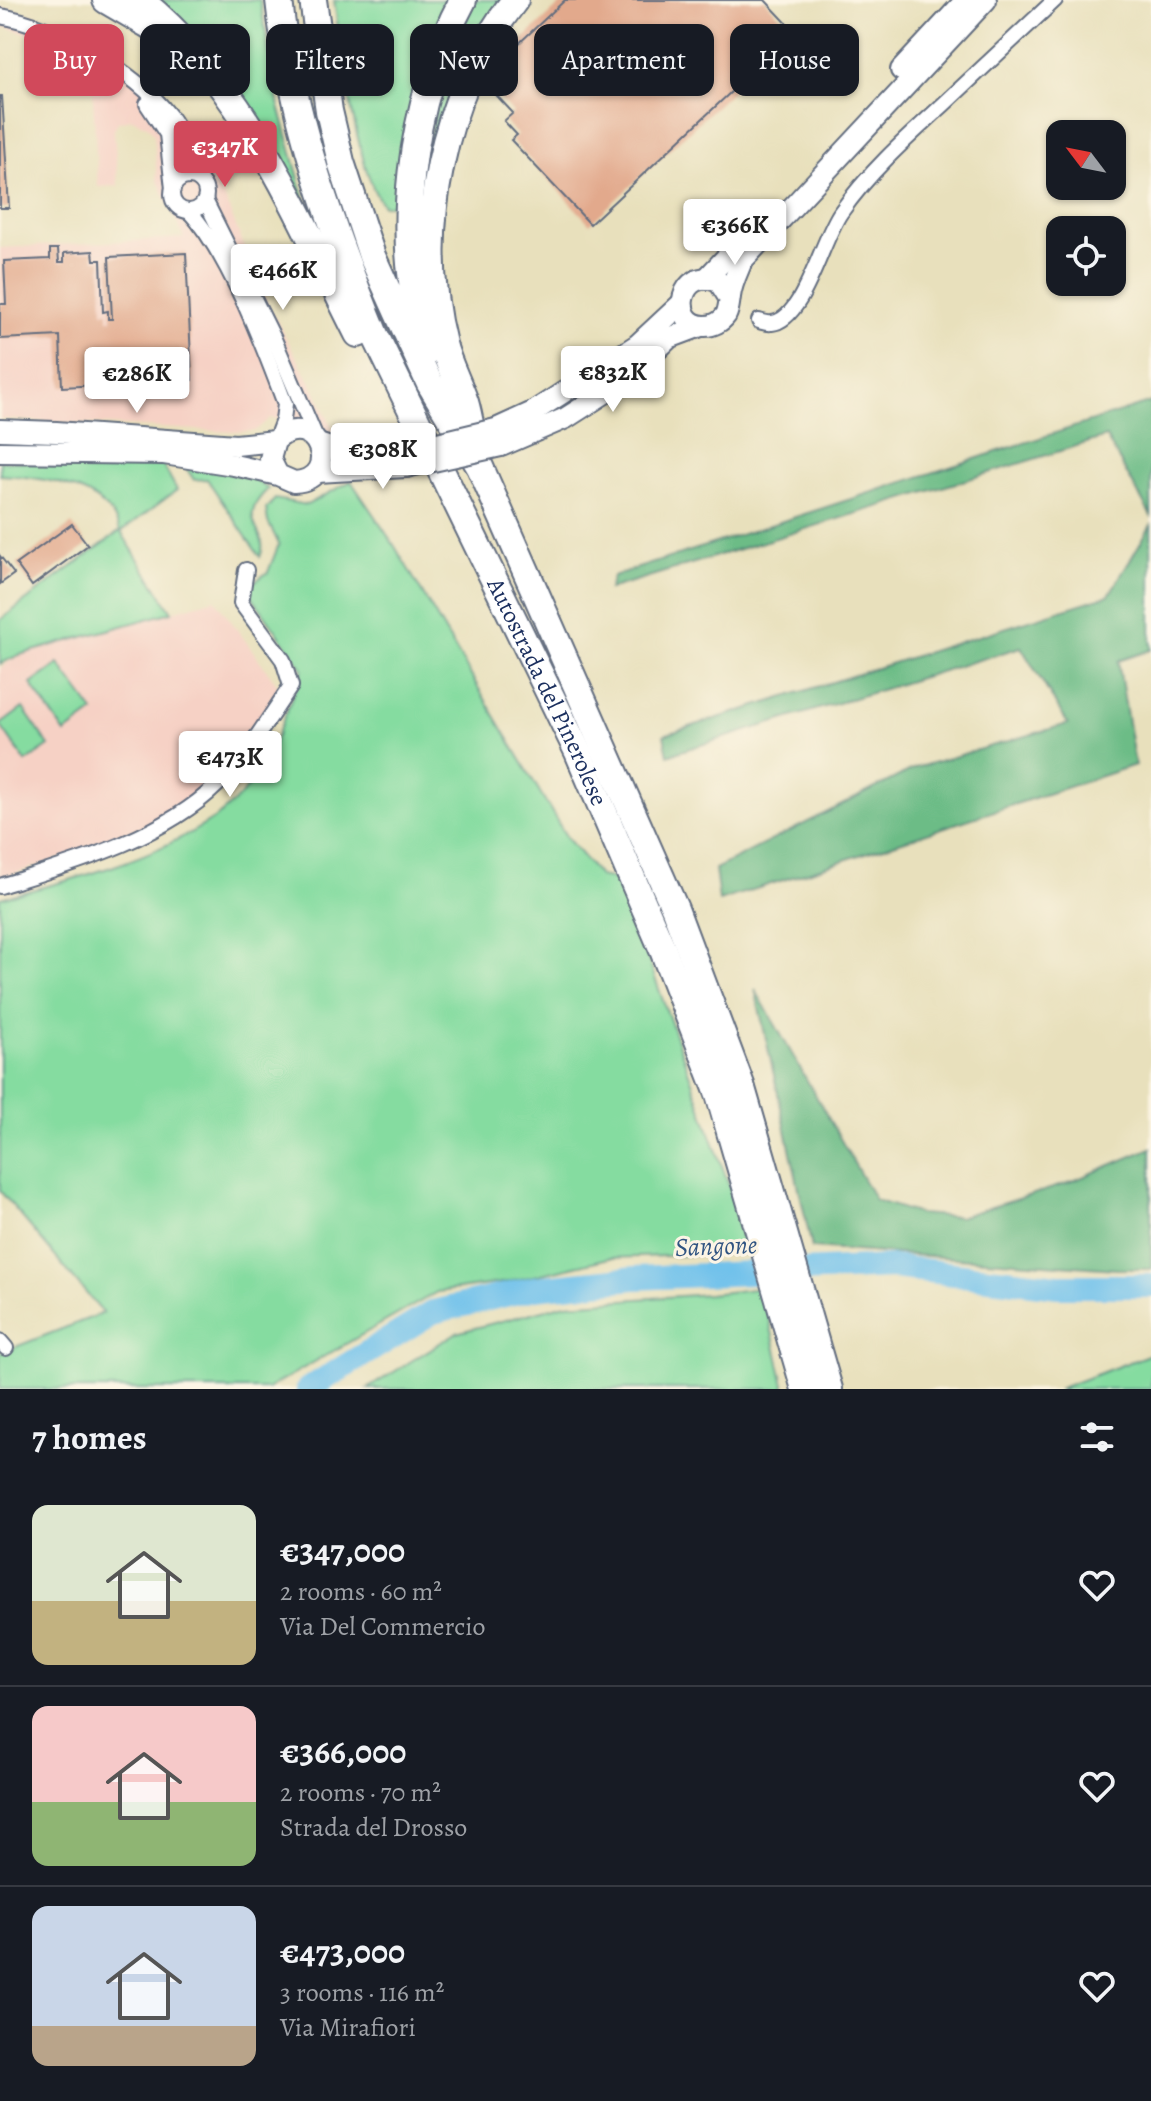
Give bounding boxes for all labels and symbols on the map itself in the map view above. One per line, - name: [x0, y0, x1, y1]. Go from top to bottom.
- north arrow: [1046, 120, 1126, 200]
- pin: €347K: [169, 121, 281, 189]
- pin: €366K: [679, 199, 791, 267]
- pin: €466K: [227, 244, 339, 312]
- pin: €832K: [557, 346, 669, 414]
- pin: €286K: [81, 347, 193, 415]
- pin: €308K: [327, 423, 439, 491]
- street label: Autostrada del Pinerolese: [479, 572, 615, 811]
- pin: €473K: [174, 731, 286, 799]
- water label: Sangone: [674, 1227, 758, 1265]

